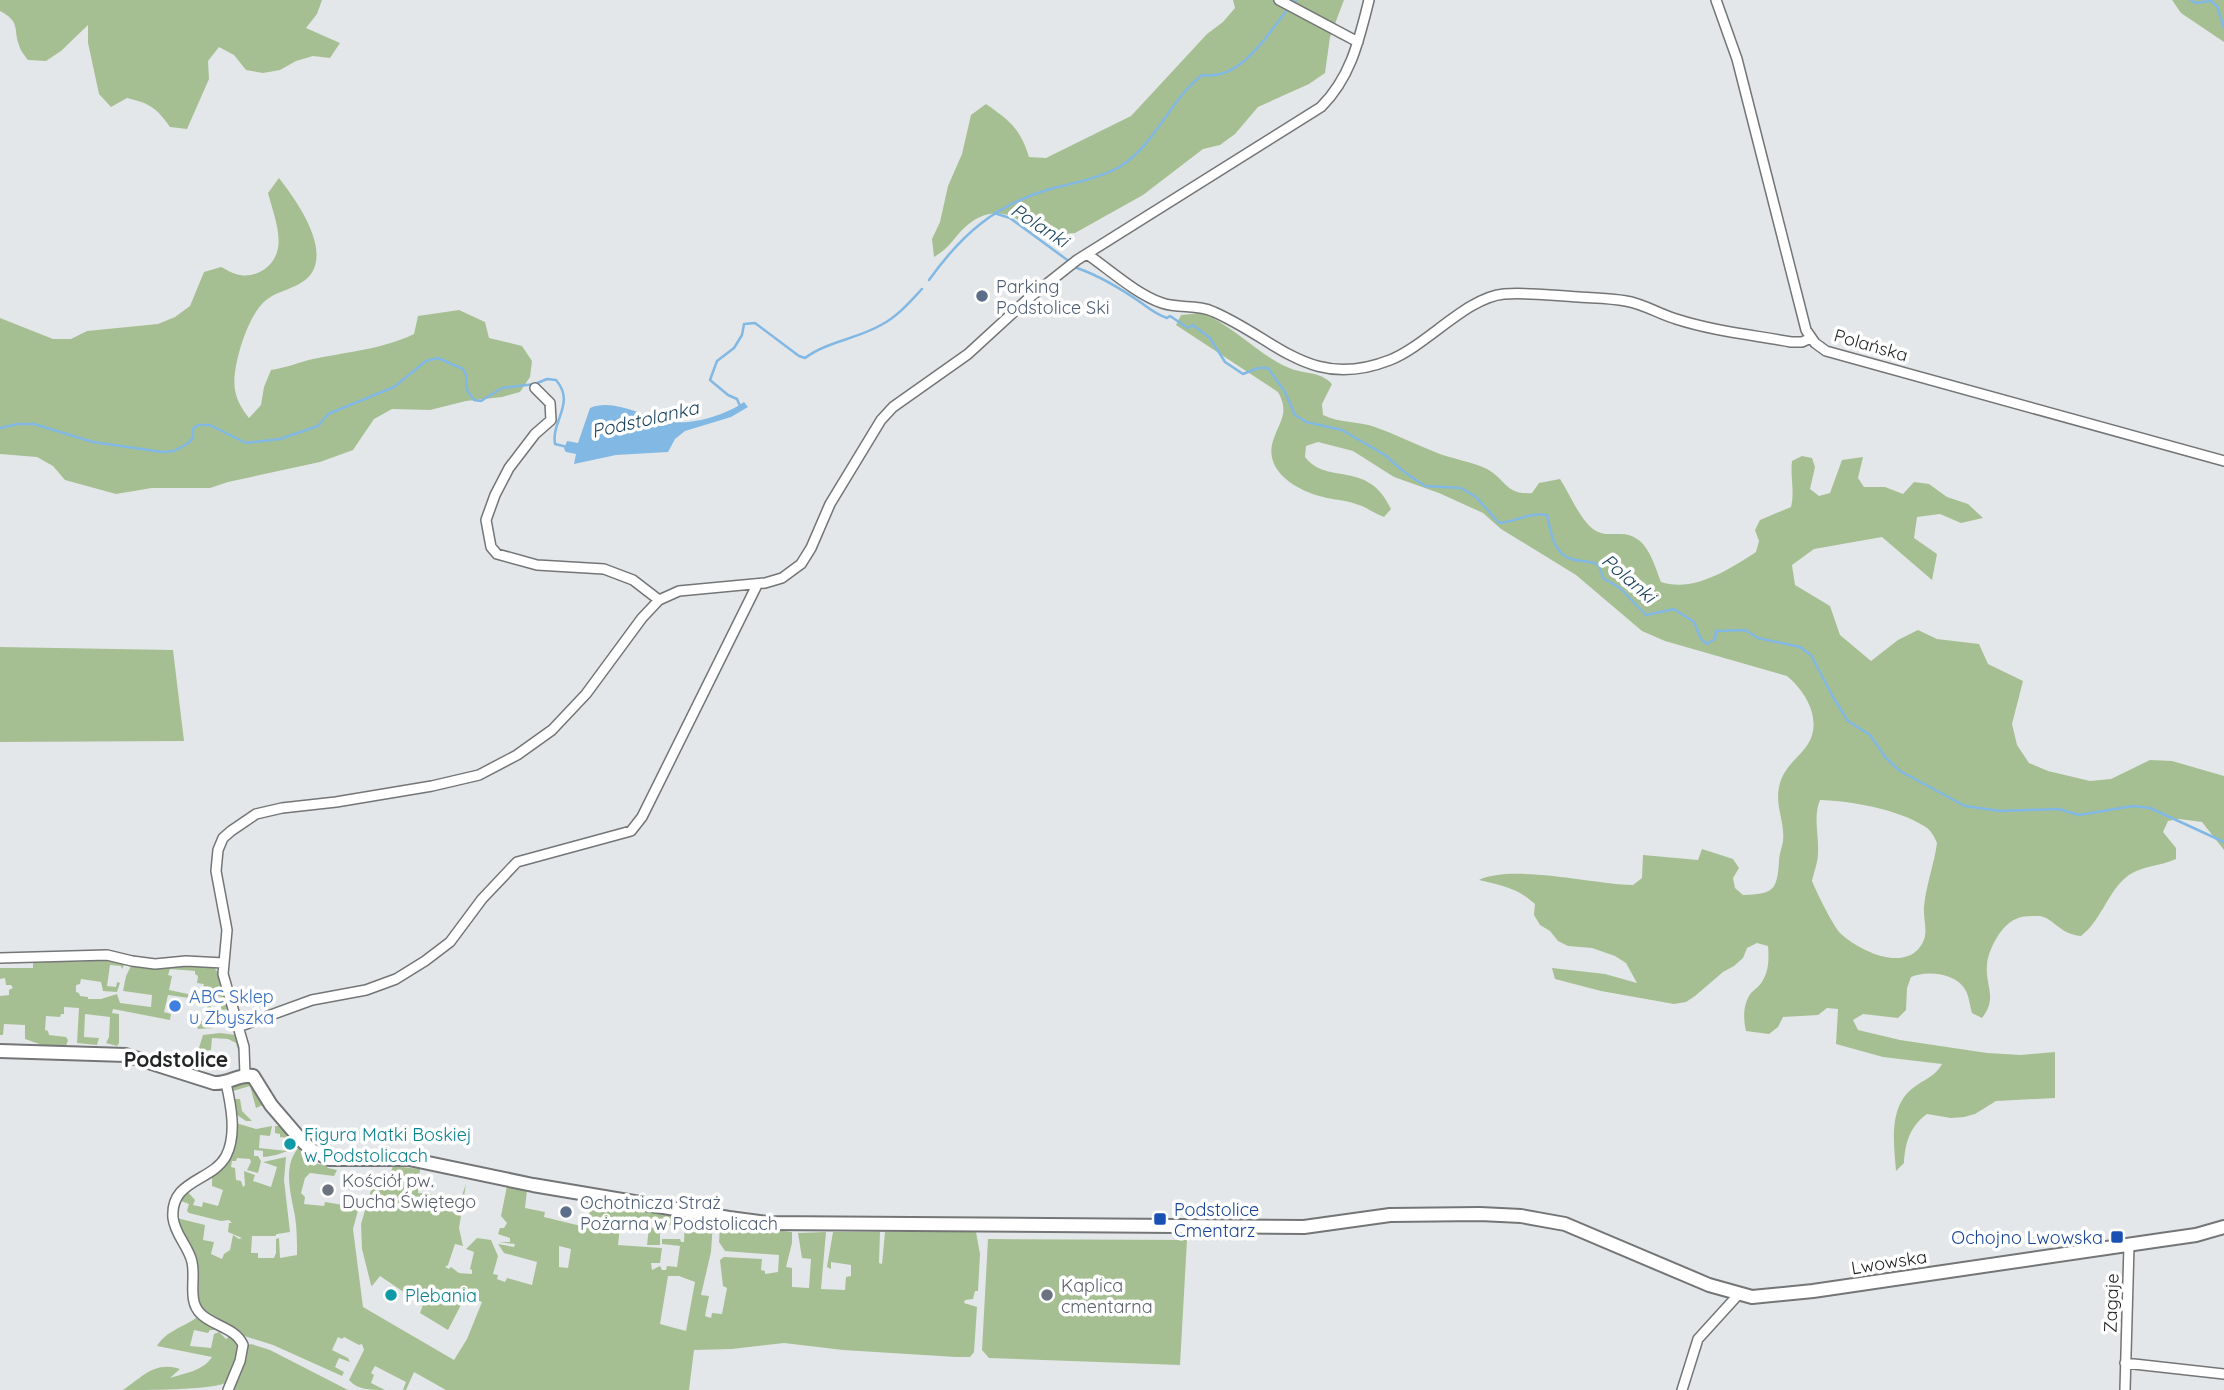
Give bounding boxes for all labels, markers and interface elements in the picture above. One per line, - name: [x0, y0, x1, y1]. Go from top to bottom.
- water label: Polanki: [1007, 198, 1075, 253]
- place label: Parking Podstolice Ski: [996, 275, 1110, 319]
- marker: Parking Podstolice Ski: [974, 288, 990, 304]
- street label: Polańska: [1831, 324, 1911, 366]
- water label: Podstolanka: [589, 395, 702, 443]
- water label: Polanki: [1597, 548, 1662, 609]
- place label: ABC Sklep u Zbyszka: [189, 985, 274, 1029]
- marker: ABC Sklep u Zbyszka: [167, 998, 183, 1014]
- district label: Podstolice: [124, 1046, 228, 1072]
- place label: Figura Matki Boskiej w Podstolicach: [304, 1123, 472, 1167]
- marker: Figura Matki Boskiej w Podstolicach: [282, 1136, 298, 1152]
- place label: Kościół pw. Ducha Świętego: [342, 1169, 476, 1213]
- marker: Kościół pw. Ducha Świętego: [320, 1182, 336, 1198]
- place label: Ochotnicza Straż Pożarna w Podstolicach: [580, 1191, 778, 1235]
- place label: Podstolice Cmentarz: [1174, 1198, 1259, 1242]
- marker: Ochotnicza Straż Pożarna w Podstolicach: [558, 1204, 574, 1220]
- marker: Podstolice Cmentarz: [1152, 1211, 1168, 1227]
- place label: Ochojno Lwowska: [1951, 1226, 2103, 1249]
- marker: Ochojno Lwowska: [2109, 1229, 2125, 1245]
- street label: Lwowska: [1850, 1245, 1928, 1279]
- street label: Zagaje: [2098, 1273, 2124, 1333]
- place label: Kaplica cmentarna: [1061, 1274, 1153, 1318]
- place label: Plebania: [405, 1284, 477, 1307]
- marker: Plebania: [383, 1287, 399, 1303]
- marker: Kaplica cmentarna: [1039, 1287, 1055, 1303]

